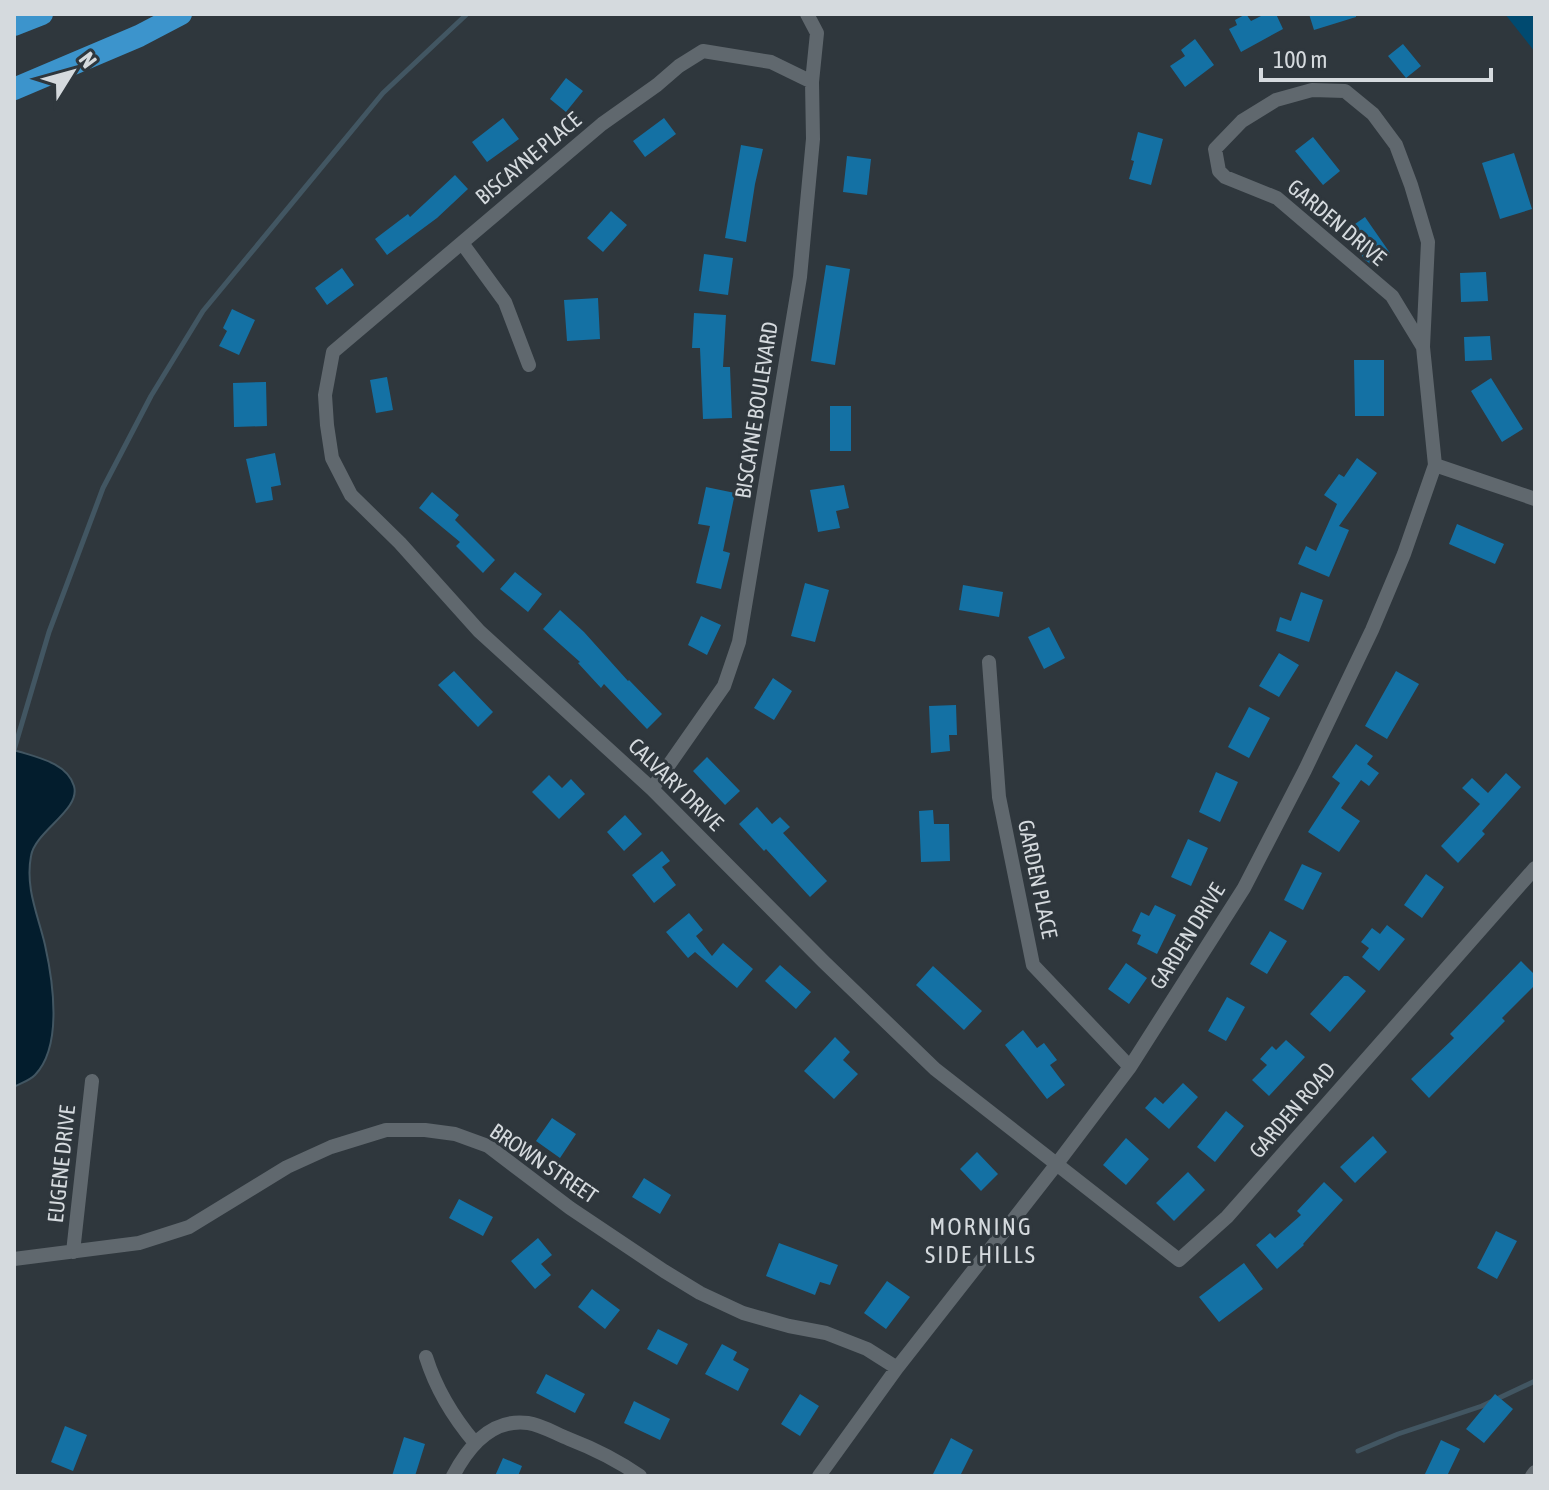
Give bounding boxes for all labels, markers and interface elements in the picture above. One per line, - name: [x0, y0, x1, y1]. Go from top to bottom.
- north arrow: [32, 32, 112, 112]
- scale bar: [1261, 32, 1491, 82]
- text: 100 m: [1273, 46, 1327, 73]
- text: N: [74, 47, 102, 73]
- street label: BISCAYNE PLACE: [470, 106, 586, 210]
- street label: GARDEN DRIVE: [1283, 173, 1392, 271]
- street label: BISCAYNE BOULEVARD: [729, 320, 783, 500]
- street label: CALVARY DRIVE: [623, 732, 729, 836]
- street label: GARDEN PLACE: [1013, 817, 1063, 941]
- street label: GARDEN DRIVE: [1144, 878, 1230, 994]
- street label: GARDEN ROAD: [1244, 1057, 1340, 1163]
- street label: EUGENE DRIVE: [42, 1103, 80, 1224]
- street label: BROWN STREET: [485, 1118, 603, 1209]
- district label: MORNING SIDE HILLS: [925, 1213, 1037, 1268]

